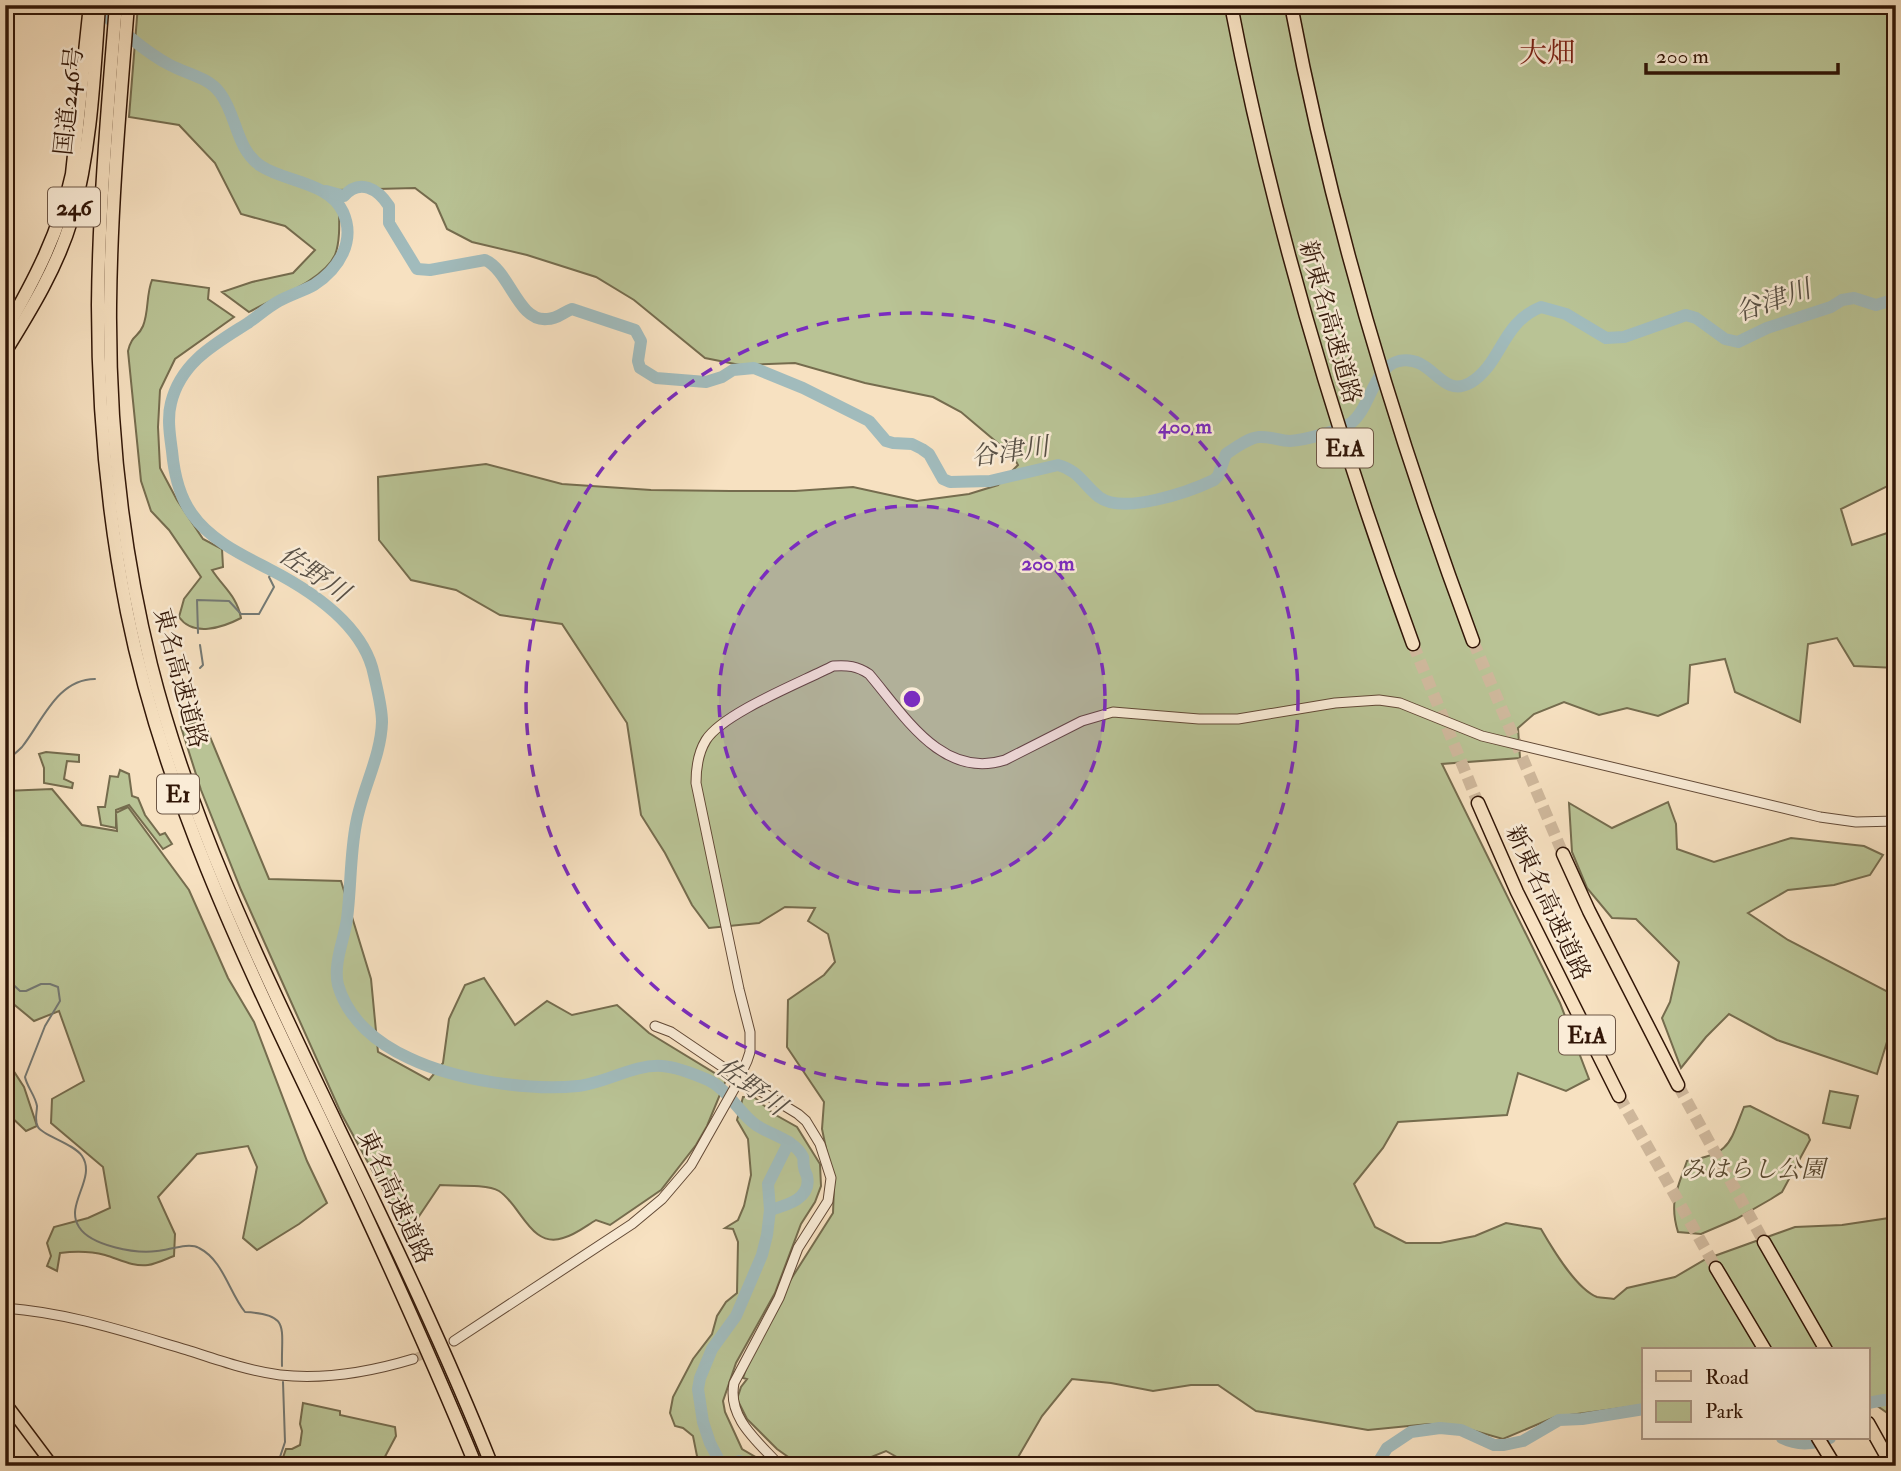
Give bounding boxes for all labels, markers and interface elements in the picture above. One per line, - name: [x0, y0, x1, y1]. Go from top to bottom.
- scale bar: [1646, 32, 1838, 76]
- district label: 大畑: [1519, 36, 1575, 71]
- text: 200 m: [1656, 43, 1709, 70]
- street label: 国道246号: [48, 45, 90, 157]
- road number: 246: [48, 188, 100, 227]
- street label: 新東名高速道路: [1292, 237, 1368, 407]
- water label: 谷津川: [1731, 272, 1818, 329]
- text: 400 m: [1157, 413, 1212, 440]
- road number: E1A: [1317, 428, 1373, 468]
- water label: 谷津川: [969, 430, 1054, 473]
- water label: 佐野川: [273, 539, 358, 611]
- text: 200 m: [1022, 550, 1075, 577]
- street label: 東名高速道路: [146, 604, 214, 752]
- centre of rings: [900, 687, 924, 711]
- road number: E1: [157, 774, 199, 814]
- street label: 新東名高速道路: [1498, 820, 1598, 986]
- road number: E1A: [1559, 1016, 1615, 1054]
- water label: 佐野川: [710, 1051, 794, 1125]
- street label: 東名高速道路: [351, 1125, 439, 1269]
- park label: みはらし公園: [1681, 1154, 1829, 1185]
- legend: [1642, 1348, 1870, 1440]
- text: Road: [1705, 1364, 1750, 1391]
- text: Park: [1705, 1398, 1743, 1425]

